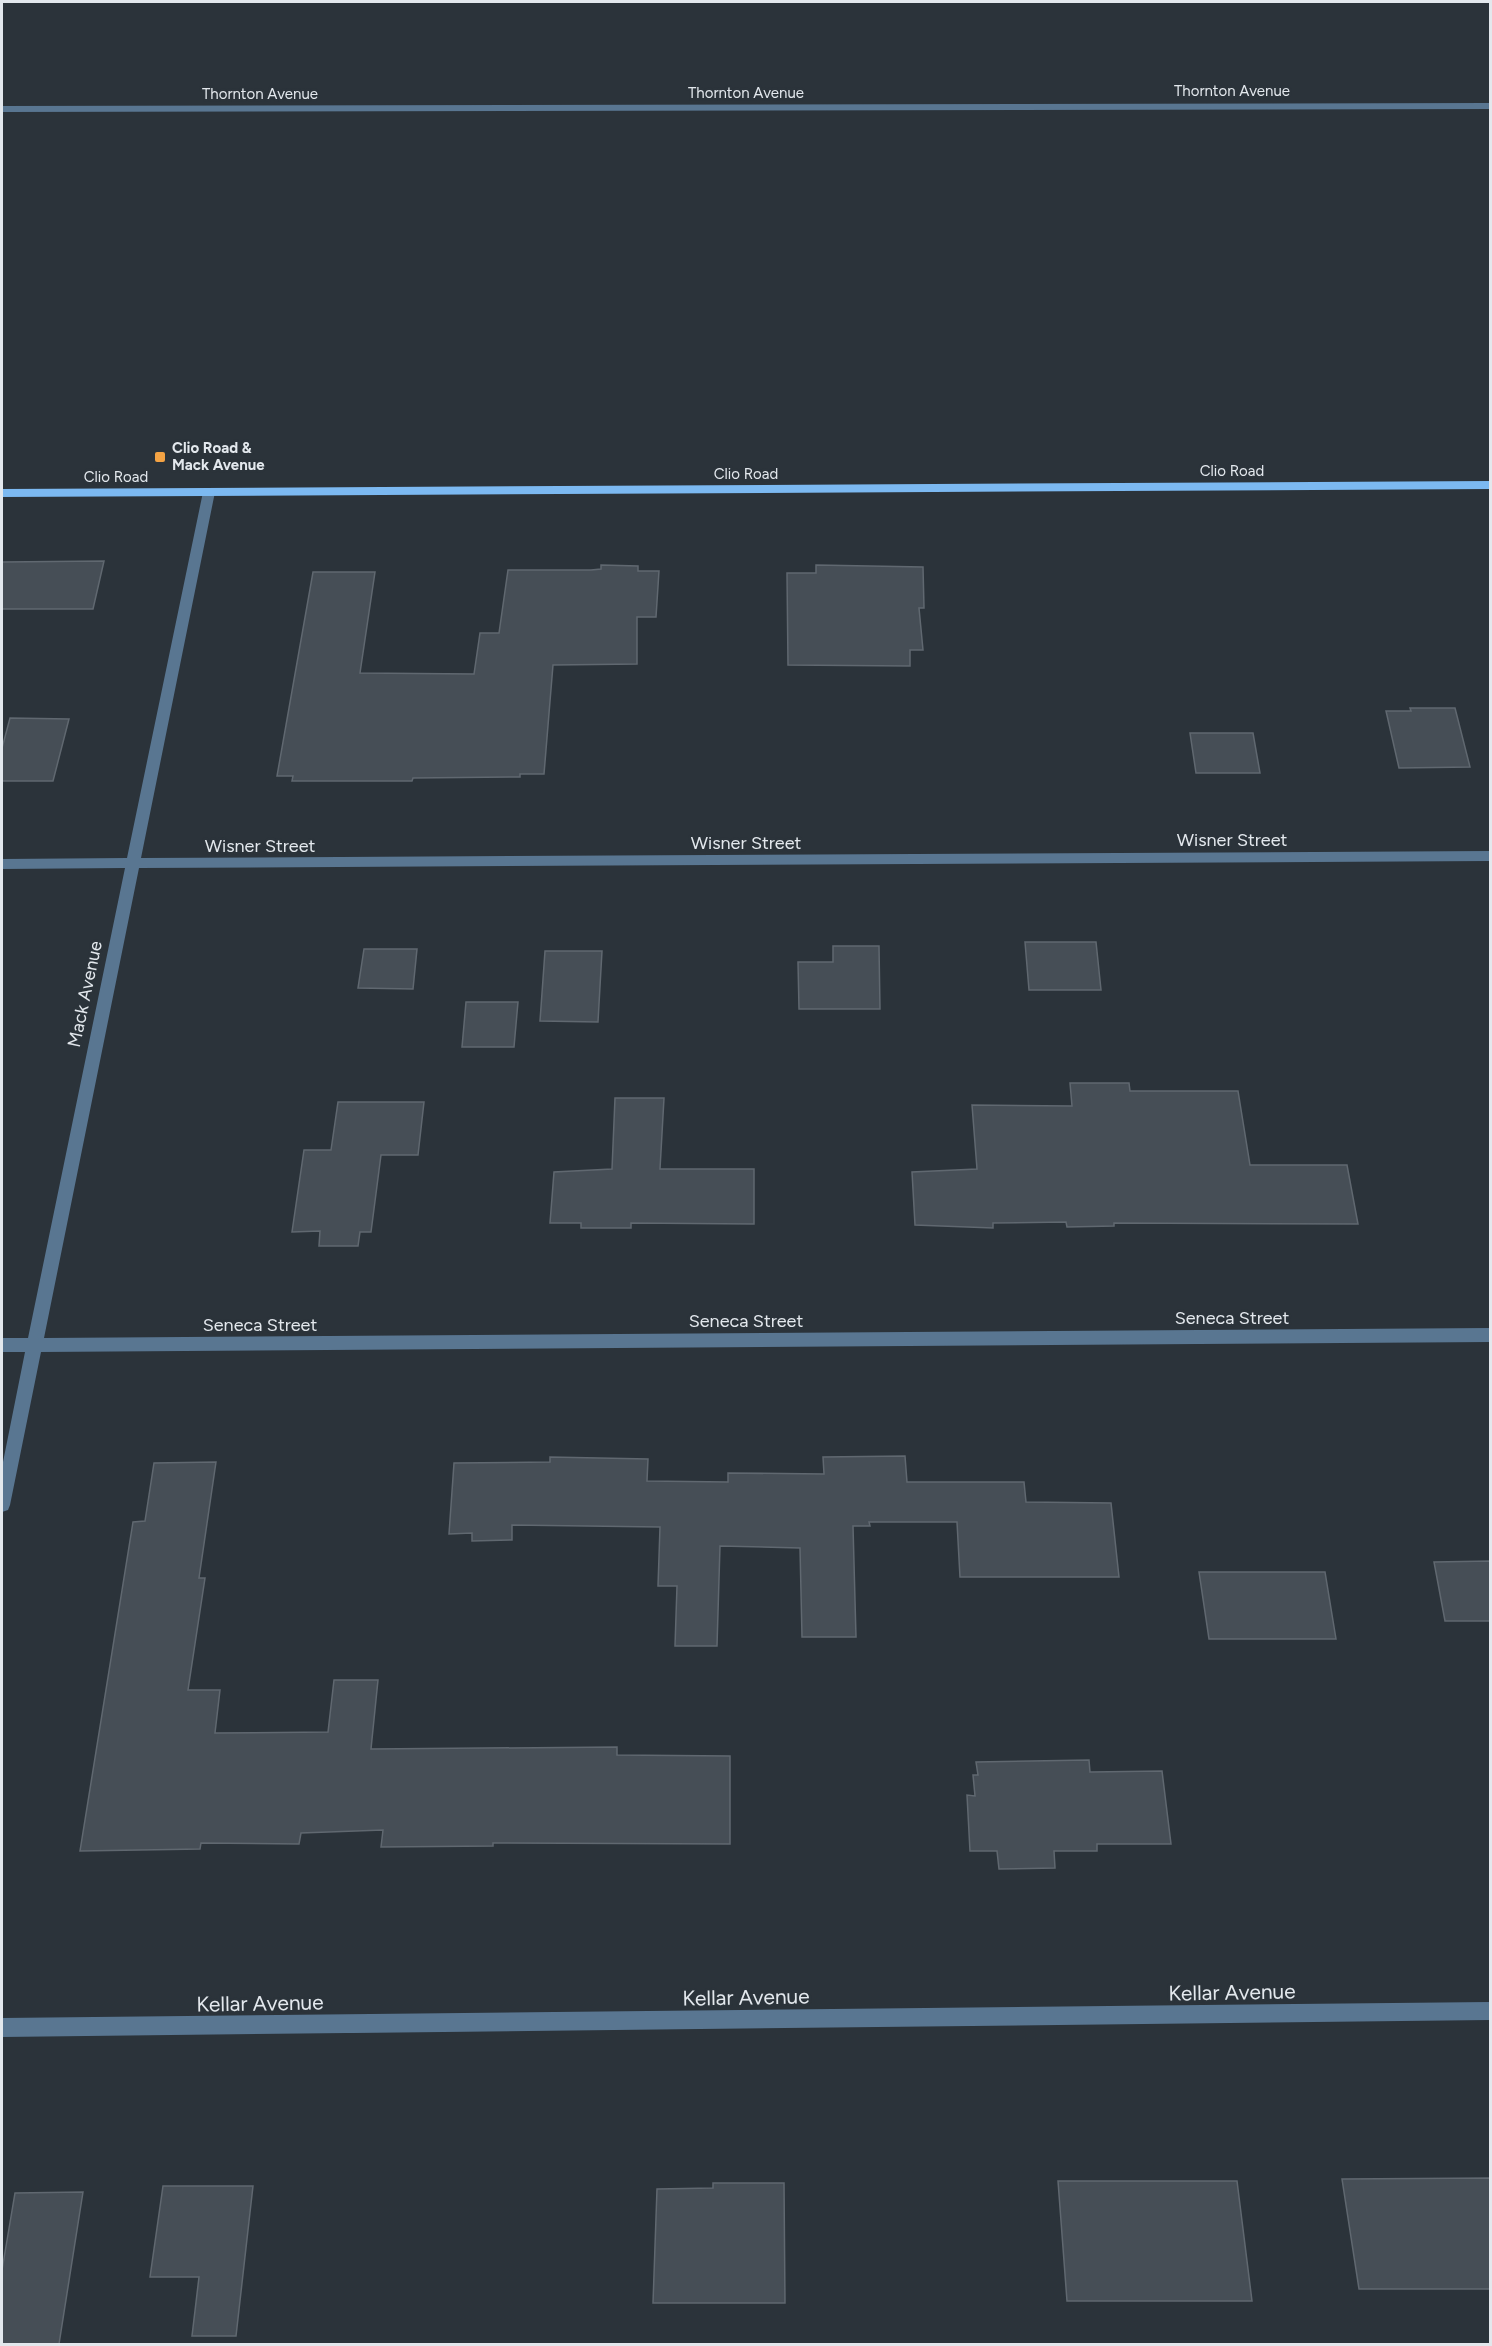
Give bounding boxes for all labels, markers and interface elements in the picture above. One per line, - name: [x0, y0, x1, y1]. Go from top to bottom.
- street label: Thornton Avenue: [1174, 82, 1290, 100]
- street label: Thornton Avenue: [688, 84, 804, 102]
- street label: Thornton Avenue: [202, 85, 318, 103]
- place label: Clio Road & Mack Avenue: [172, 439, 265, 474]
- marker: Clio Road & Mack Avenue: [153, 450, 167, 464]
- street label: Clio Road: [1200, 462, 1264, 480]
- street label: Clio Road: [714, 465, 778, 483]
- street label: Clio Road: [84, 468, 148, 486]
- street label: Wisner Street: [1177, 829, 1288, 851]
- street label: Wisner Street: [691, 832, 802, 854]
- street label: Wisner Street: [205, 835, 316, 857]
- street label: Mack Avenue: [63, 939, 107, 1049]
- street label: Seneca Street: [1175, 1307, 1289, 1329]
- street label: Seneca Street: [689, 1310, 803, 1332]
- street label: Seneca Street: [203, 1314, 317, 1336]
- street label: Kellar Avenue: [1168, 1978, 1296, 2006]
- street label: Kellar Avenue: [682, 1983, 810, 2011]
- street label: Kellar Avenue: [196, 1989, 324, 2017]

